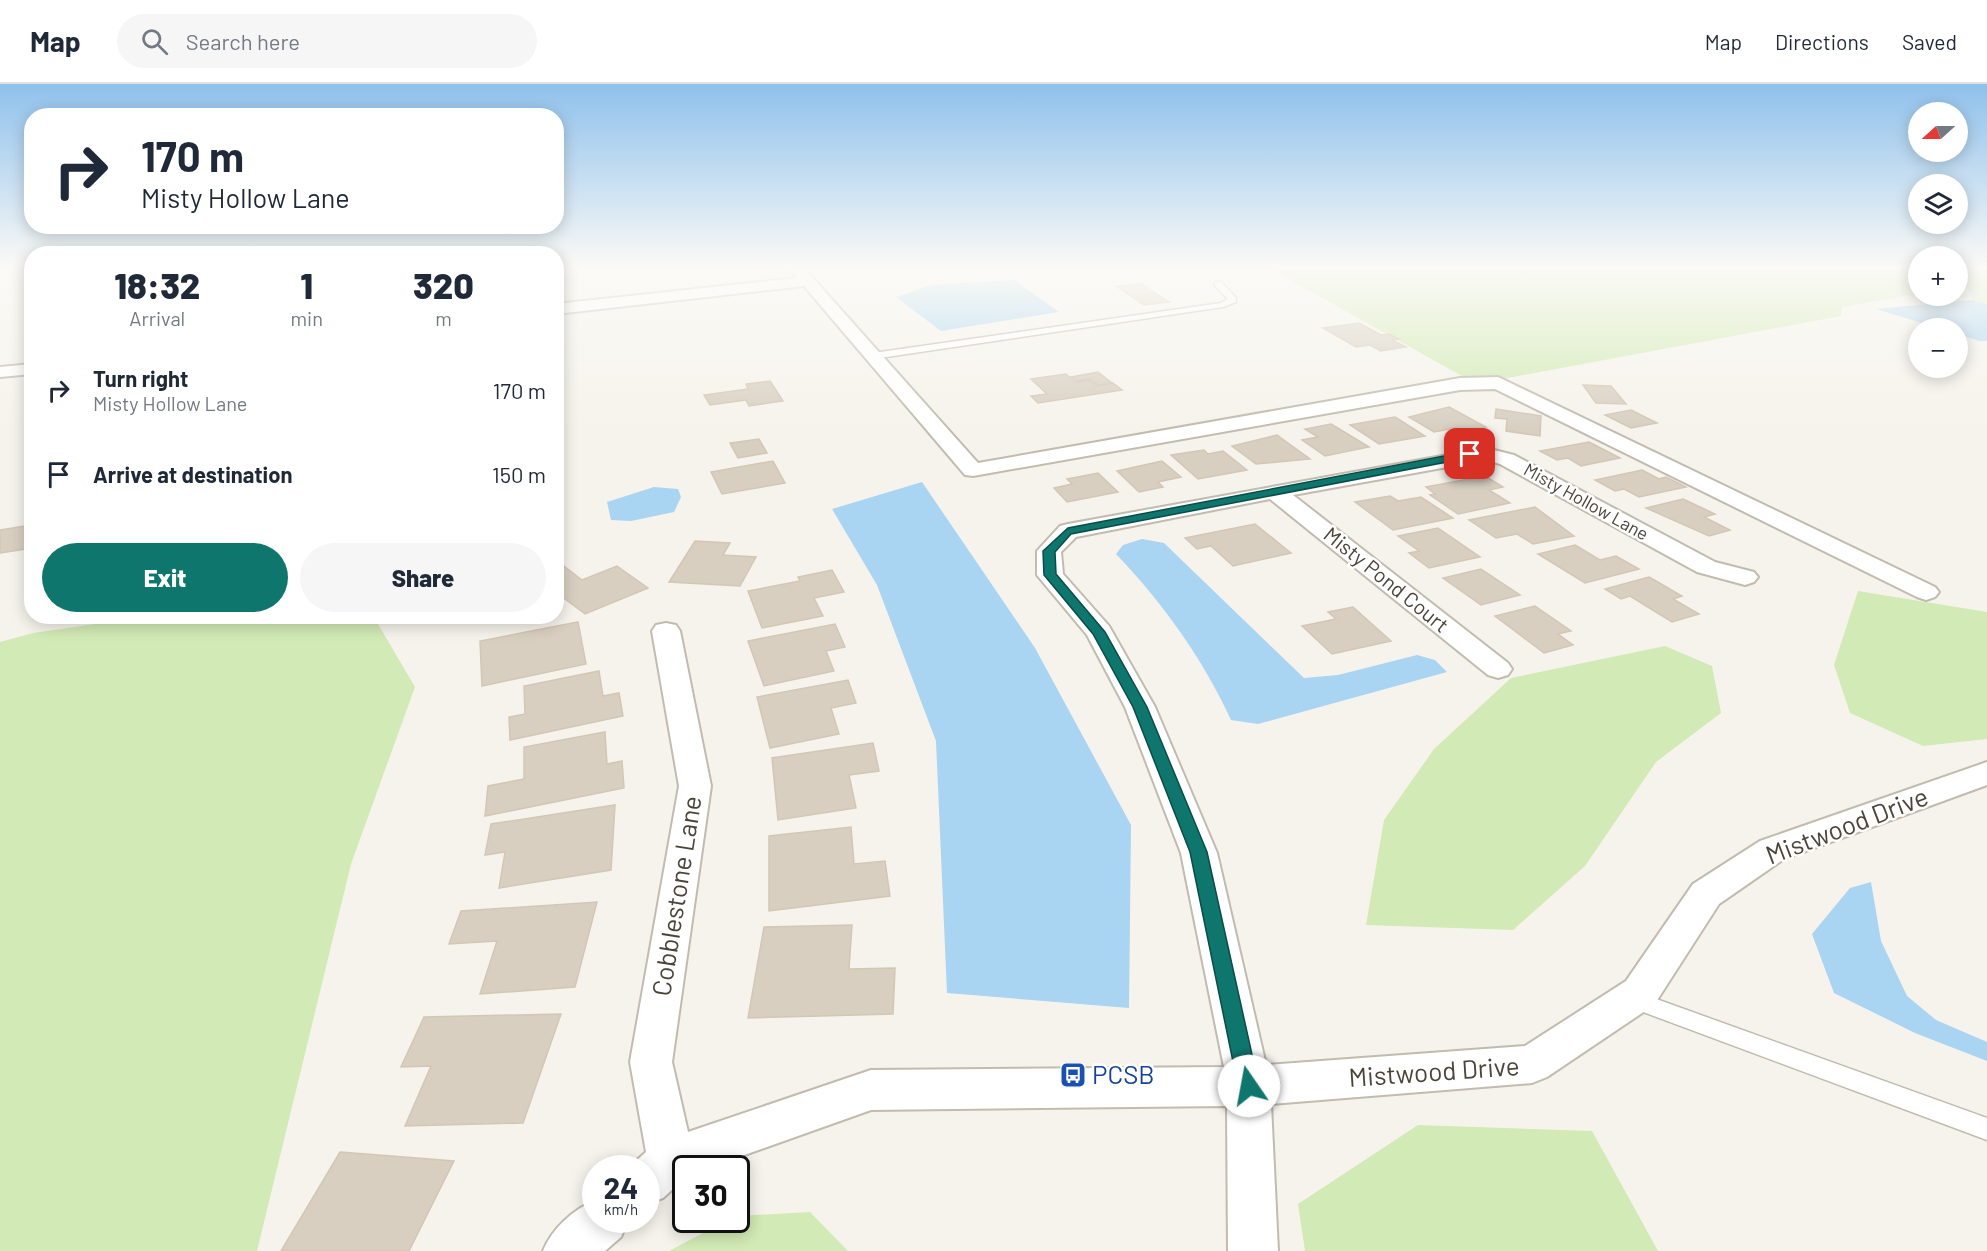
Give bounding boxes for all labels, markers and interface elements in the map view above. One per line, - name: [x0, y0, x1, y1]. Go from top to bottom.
- search box: [117, 14, 537, 68]
- text: Map: [30, 24, 81, 58]
- icon: search: [138, 25, 171, 58]
- text: Search here: [186, 28, 300, 54]
- text: Map: [1705, 29, 1742, 54]
- text: Directions: [1775, 29, 1869, 54]
- text: Saved: [1902, 29, 1957, 54]
- north arrow: [1908, 102, 1968, 162]
- map controls: [1908, 102, 1968, 378]
- text: 170 m: [141, 130, 244, 180]
- icon: right: [42, 132, 120, 210]
- button: layers: [1908, 174, 1968, 234]
- text: Misty Hollow Lane: [141, 181, 350, 213]
- button: +: [1908, 246, 1968, 306]
- text: 18:32: [114, 263, 200, 306]
- text: 1: [300, 263, 313, 306]
- text: 320: [413, 263, 474, 306]
- text: Arrival: [129, 306, 185, 330]
- text: min: [291, 306, 323, 330]
- text: m: [435, 306, 452, 330]
- button: −: [1908, 318, 1968, 378]
- text: Turn right: [93, 365, 188, 391]
- icon: right: [42, 374, 75, 407]
- text: 170 m: [493, 377, 546, 403]
- text: Misty Hollow Lane: [93, 391, 247, 415]
- pin: [1444, 428, 1495, 479]
- icon: arrive: [1453, 437, 1486, 470]
- icon: arrive: [42, 458, 75, 491]
- street label: Misty Hollow Lane: [1520, 458, 1653, 544]
- text: Arrive at destination: [93, 461, 292, 487]
- text: 150 m: [492, 461, 546, 487]
- street label: Misty Pond Court: [1319, 521, 1454, 637]
- button: Exit: [42, 543, 288, 612]
- button: Share: [300, 543, 546, 612]
- street label: Mistwood Drive: [1761, 779, 1932, 870]
- street label: Cobblestone Lane: [644, 793, 707, 998]
- street label: Mistwood Drive: [1347, 1049, 1520, 1092]
- position arrow: [1217, 1054, 1281, 1118]
- place label: PCSB: [1092, 1058, 1155, 1089]
- bus stop icon: PCSB: [1058, 1060, 1088, 1090]
- speed limit sign: 30: [672, 1155, 750, 1233]
- text: 24: [604, 1169, 638, 1205]
- text: km/h: [604, 1200, 638, 1218]

